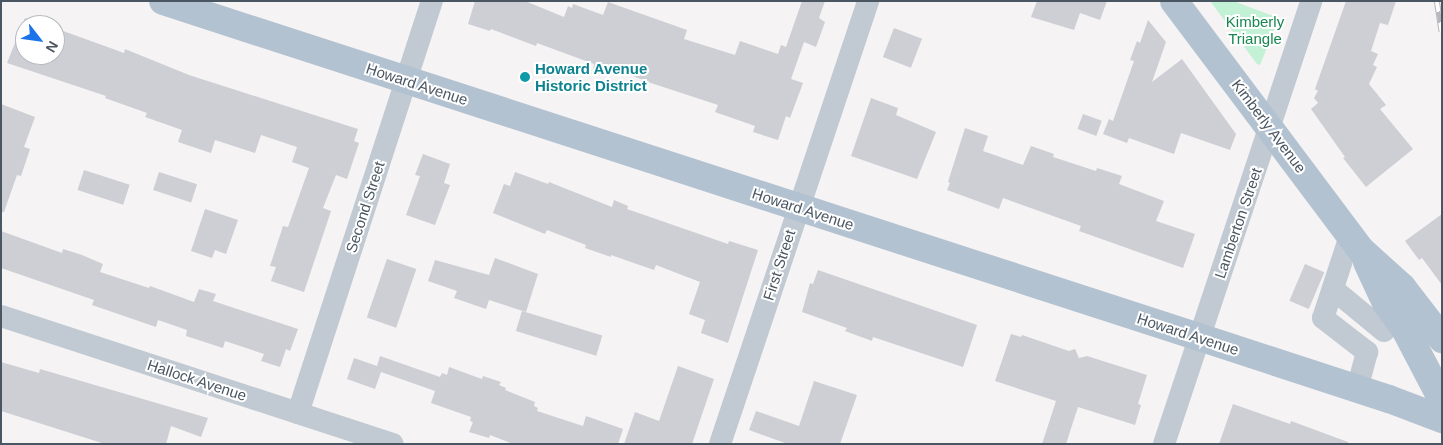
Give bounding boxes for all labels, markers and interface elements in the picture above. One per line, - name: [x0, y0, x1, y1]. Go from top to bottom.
- park label: Kimberly Triangle: [1226, 12, 1284, 47]
- north arrow: [15, 15, 65, 65]
- text: N: [43, 39, 62, 55]
- street label: Howard Avenue: [364, 59, 470, 109]
- place label: Howard Avenue Historic District: [535, 59, 648, 94]
- marker: Howard Avenue Historic District: [519, 71, 531, 83]
- street label: Kimberly Avenue: [1228, 75, 1310, 177]
- street label: Second Street: [342, 159, 388, 255]
- street label: Lamberton Street: [1211, 165, 1265, 281]
- street label: Howard Avenue: [750, 184, 856, 234]
- street label: First Street: [759, 227, 799, 303]
- street label: Howard Avenue: [1135, 309, 1241, 359]
- street label: Hallock Avenue: [145, 355, 249, 405]

